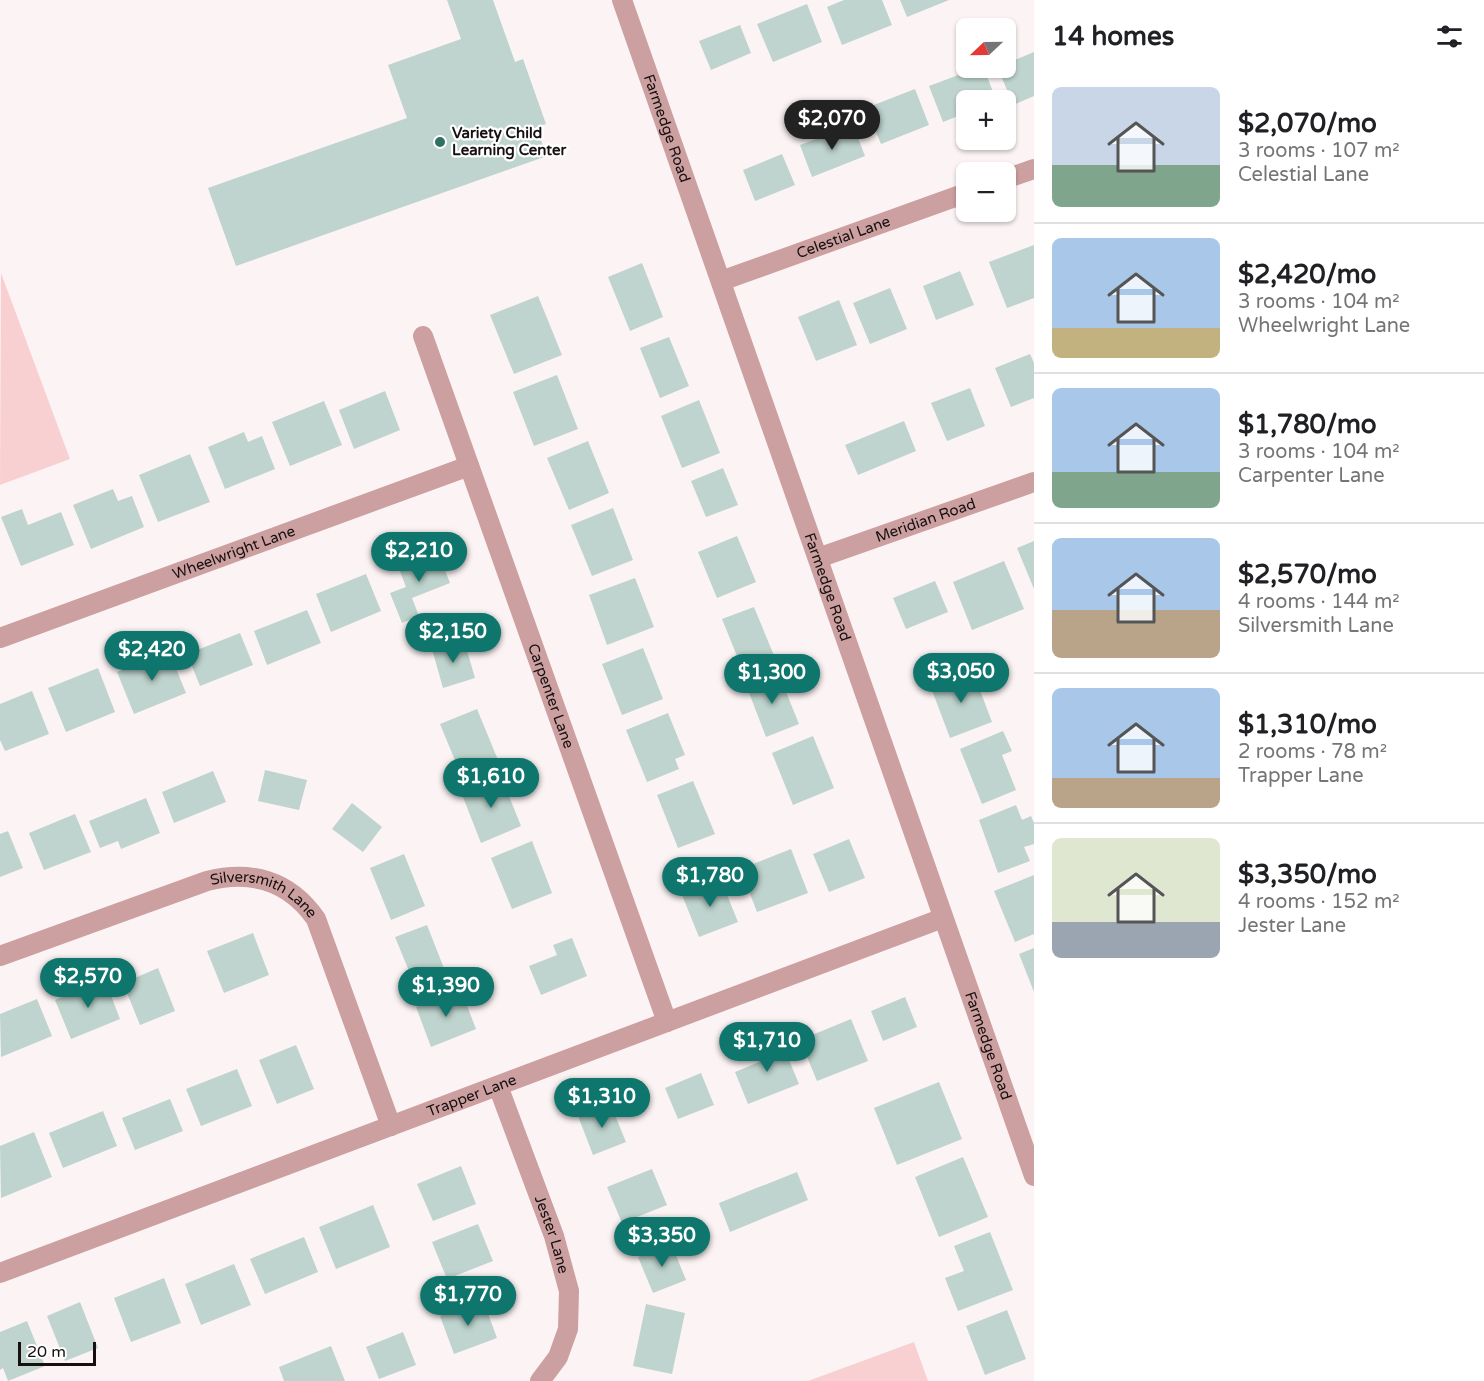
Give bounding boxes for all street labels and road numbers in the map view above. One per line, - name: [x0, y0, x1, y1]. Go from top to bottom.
- street label: Farmedge Road: [640, 72, 694, 185]
- street label: Celestial Lane: [794, 212, 893, 262]
- street label: Meridian Road: [873, 494, 978, 546]
- street label: Wheelwright Lane: [170, 522, 298, 583]
- street label: Farmedge Road: [800, 530, 855, 644]
- street label: Carpenter Lane: [524, 641, 578, 751]
- street label: Silversmith Lane: [209, 868, 321, 921]
- street label: Farmedge Road: [961, 989, 1016, 1102]
- street label: Trapper Lane: [424, 1070, 519, 1120]
- street label: Jester Lane: [531, 1193, 573, 1275]

